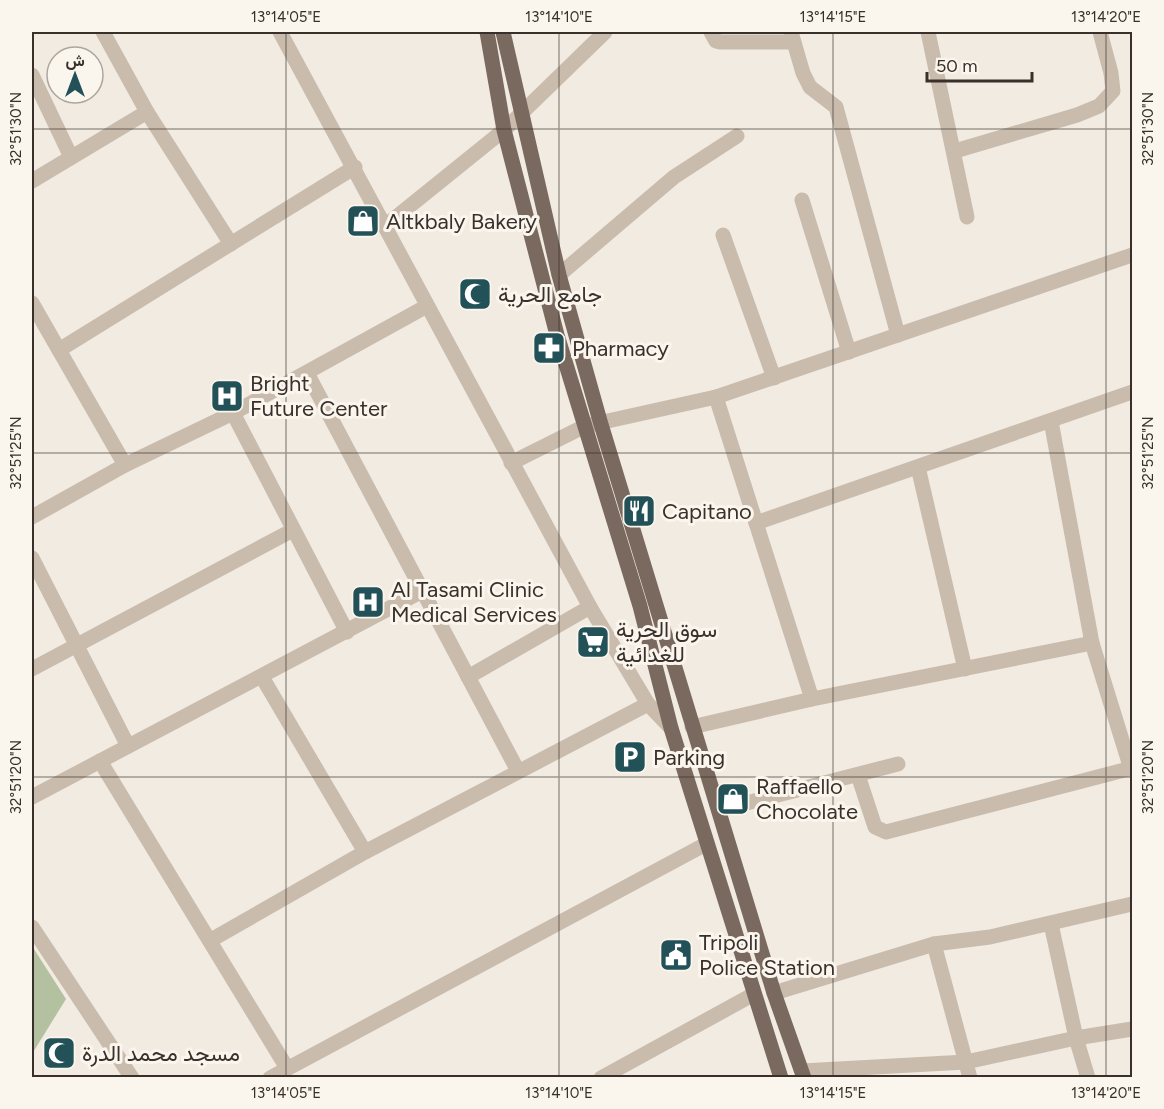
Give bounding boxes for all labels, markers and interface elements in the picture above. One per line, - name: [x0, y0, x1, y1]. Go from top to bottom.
- text: 13°14'05"E: [251, 8, 321, 26]
- text: 13°14'10"E: [525, 8, 593, 26]
- text: 13°14'15"E: [800, 8, 866, 26]
- text: 13°14'20"E: [1071, 8, 1141, 26]
- north arrow: [45, 45, 105, 105]
- scale bar: [927, 45, 1032, 83]
- text: ش: [65, 51, 85, 70]
- text: 50 m: [936, 55, 978, 77]
- text: 32°51'30"N: [7, 92, 25, 166]
- text: 32°51'30"N: [1139, 92, 1157, 166]
- shop icon: Altkbaly Bakery: [345, 203, 381, 239]
- place label: Altkbaly Bakery: [386, 208, 537, 235]
- mosque icon: جامع الحرية: [457, 276, 493, 312]
- place label: جامع الحرية: [498, 281, 602, 309]
- pharmacy icon: Pharmacy: [531, 330, 567, 366]
- place label: Pharmacy: [572, 335, 669, 362]
- place label: Bright Future Center: [250, 370, 388, 422]
- hospital icon: Bright Future Center: [209, 378, 245, 414]
- text: 32°51'25"N: [7, 416, 25, 490]
- text: 32°51'25"N: [1139, 416, 1157, 490]
- restaurant icon: Capitano: [621, 493, 657, 529]
- place label: Capitano: [662, 498, 752, 525]
- place label: Al Tasami Clinic Medical Services: [391, 576, 557, 628]
- hospital icon: Al Tasami Clinic Medical Services: [350, 584, 386, 620]
- place label: سوق الحرية للغدائية: [616, 616, 717, 668]
- supermarket icon: سوق الحرية للغدائية: [575, 624, 611, 660]
- parking icon: Parking: [612, 739, 648, 775]
- text: 32°51'20"N: [7, 740, 25, 814]
- text: 32°51'20"N: [1139, 740, 1157, 814]
- place label: Parking: [653, 744, 725, 771]
- place label: Raffaello Chocolate: [756, 773, 858, 825]
- shop icon: Raffaello Chocolate: [715, 781, 751, 817]
- place label: Tripoli Police Station: [699, 929, 835, 981]
- public building icon: Tripoli Police Station: [658, 937, 694, 973]
- mosque icon: مسجد محمد الدرة: [41, 1035, 77, 1071]
- place label: مسجد محمد الدرة: [82, 1040, 240, 1067]
- text: 13°14'05"E: [251, 1084, 321, 1102]
- text: 13°14'10"E: [525, 1084, 593, 1102]
- text: 13°14'15"E: [800, 1084, 866, 1102]
- text: 13°14'20"E: [1071, 1084, 1141, 1102]

